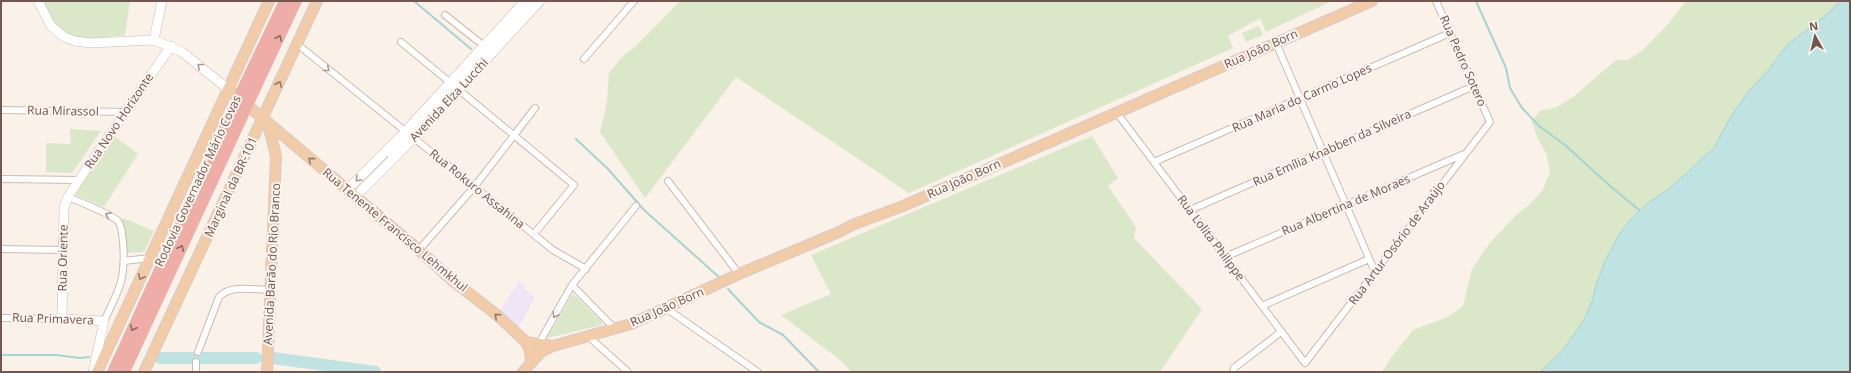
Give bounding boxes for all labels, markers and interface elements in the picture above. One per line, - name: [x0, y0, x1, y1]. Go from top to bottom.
- street label: Rua Pedro Sotero: [1436, 13, 1491, 109]
- north arrow: [1795, 16, 1835, 56]
- text: N: [1808, 18, 1819, 34]
- street label: Rua João Born: [1221, 25, 1300, 72]
- one-way arrow: [274, 35, 282, 42]
- street label: Avenida Elza Lucchi: [405, 54, 492, 145]
- street label: Rua Maria do Carmo Lopes: [1229, 59, 1375, 136]
- one-way arrow: [198, 64, 205, 71]
- one-way arrow: [323, 64, 330, 71]
- street label: Rua Novo Horizonte: [80, 69, 157, 172]
- one-way arrow: [274, 80, 282, 88]
- street label: Rodovia Governador Mário Covas: [150, 92, 245, 269]
- street label: Rua Mirassol: [27, 101, 99, 120]
- street label: Rua Emília Knabben da Silveira: [1250, 105, 1414, 190]
- street label: Marginal da BR-101: [200, 134, 261, 240]
- street label: Rua Rokuro Assahina: [426, 145, 529, 232]
- street label: Rua João Born: [924, 155, 1003, 202]
- one-way arrow: [308, 157, 316, 164]
- street label: Rua Tenente Francisco Lehmkhul: [319, 164, 472, 295]
- street label: Rua Albertina de Moraes: [1279, 170, 1413, 239]
- one-way arrow: [355, 174, 363, 182]
- street label: Rua Artur Osório de Araújo: [1344, 177, 1449, 308]
- street label: Avenida Barão do Rio Branco: [259, 183, 284, 345]
- street label: Rua Lolita Philippe: [1174, 191, 1249, 284]
- one-way arrow: [105, 212, 112, 220]
- street label: Rua Oriente: [53, 224, 72, 292]
- one-way arrow: [176, 244, 184, 252]
- one-way arrow: [138, 273, 146, 280]
- street label: Rua João Born: [627, 283, 706, 330]
- street label: Rua Primavera: [12, 309, 94, 328]
- one-way arrow: [553, 311, 560, 318]
- one-way arrow: [495, 314, 502, 321]
- one-way arrow: [130, 324, 138, 332]

